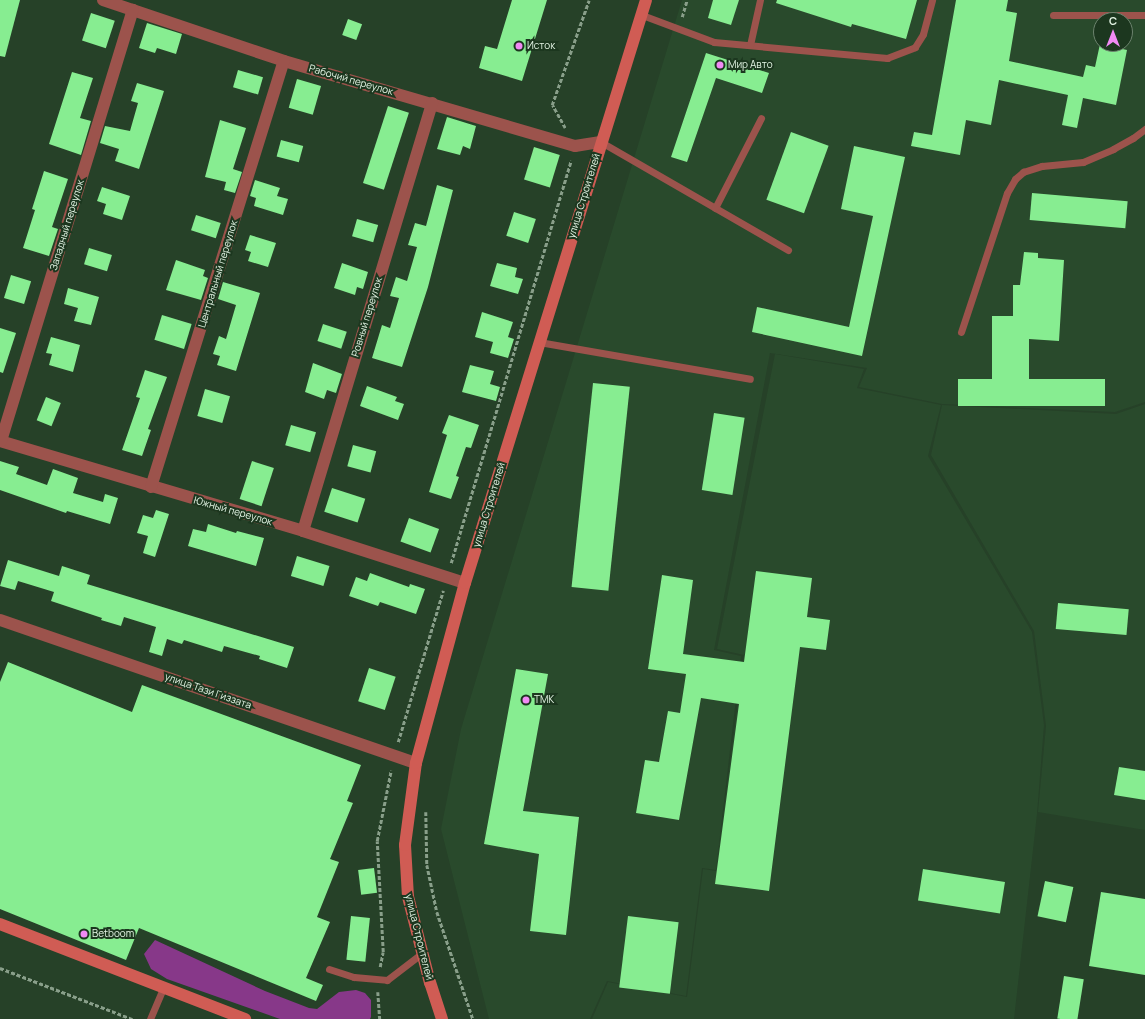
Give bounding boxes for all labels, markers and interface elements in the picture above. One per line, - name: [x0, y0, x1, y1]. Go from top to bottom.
- north arrow: [1093, 12, 1133, 52]
- text: С: [1109, 13, 1117, 28]
- place label: Исток: [527, 40, 555, 52]
- marker: Исток: [514, 41, 524, 51]
- place label: Мир Авто: [728, 59, 773, 71]
- marker: Мир Авто: [715, 60, 725, 70]
- street label: Рабочий переулок: [308, 62, 394, 98]
- street label: улица Строителей: [565, 152, 603, 240]
- street label: Западный переулок: [48, 178, 86, 272]
- street label: Центральный переулок: [196, 219, 240, 329]
- street label: Ровный переулок: [349, 276, 385, 358]
- street label: улица Строителей: [470, 461, 508, 549]
- street label: Южный переулок: [192, 494, 274, 528]
- street label: улица Тази Гиззата: [163, 671, 253, 711]
- place label: ТМК: [534, 694, 554, 706]
- marker: ТМК: [521, 695, 531, 705]
- street label: улица Строителей: [403, 893, 435, 981]
- place label: Betboom: [92, 928, 134, 940]
- marker: Betboom: [79, 929, 89, 939]

